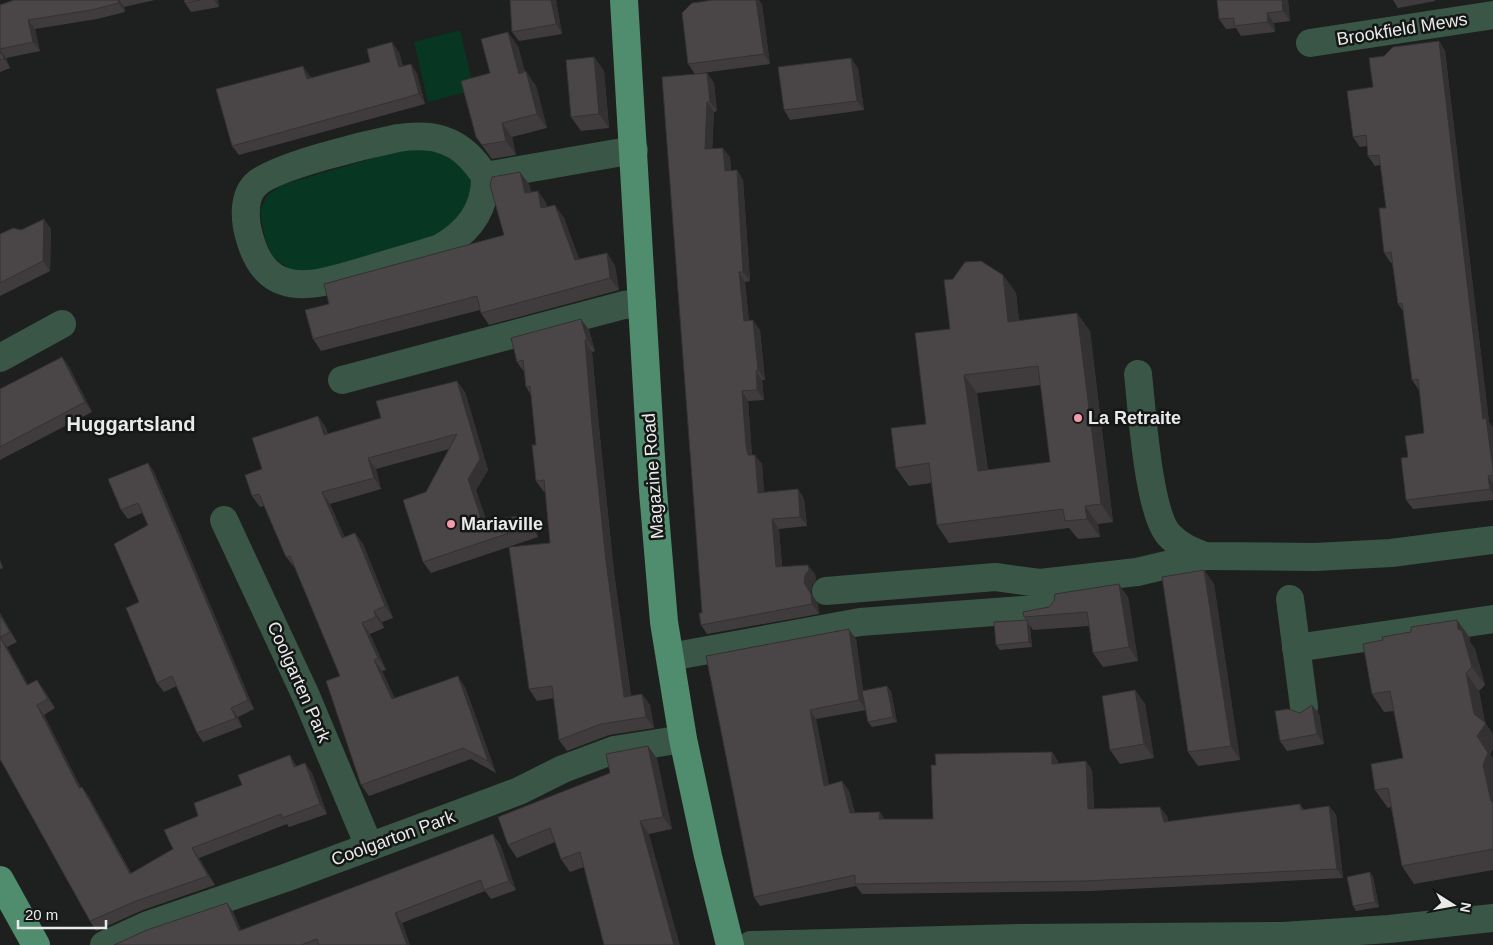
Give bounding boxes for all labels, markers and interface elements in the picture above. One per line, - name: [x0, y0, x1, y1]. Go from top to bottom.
- street label: Brookfield Mews: [1335, 9, 1469, 49]
- place label: La Retraite: [1088, 408, 1181, 428]
- street label: Magazine Road: [639, 412, 667, 540]
- marker: La Retraite: [1072, 412, 1084, 424]
- district label: Huggartsland: [67, 413, 195, 435]
- place label: Mariaville: [461, 514, 543, 534]
- marker: Mariaville: [445, 518, 457, 530]
- street label: Coolgarten Park: [263, 619, 335, 746]
- street label: Coolgarton Park: [328, 806, 458, 870]
- north arrow: [1428, 880, 1478, 930]
- scale bar: [18, 898, 105, 930]
- text: N: [1457, 901, 1475, 914]
- text: 20 m: [25, 906, 58, 923]

